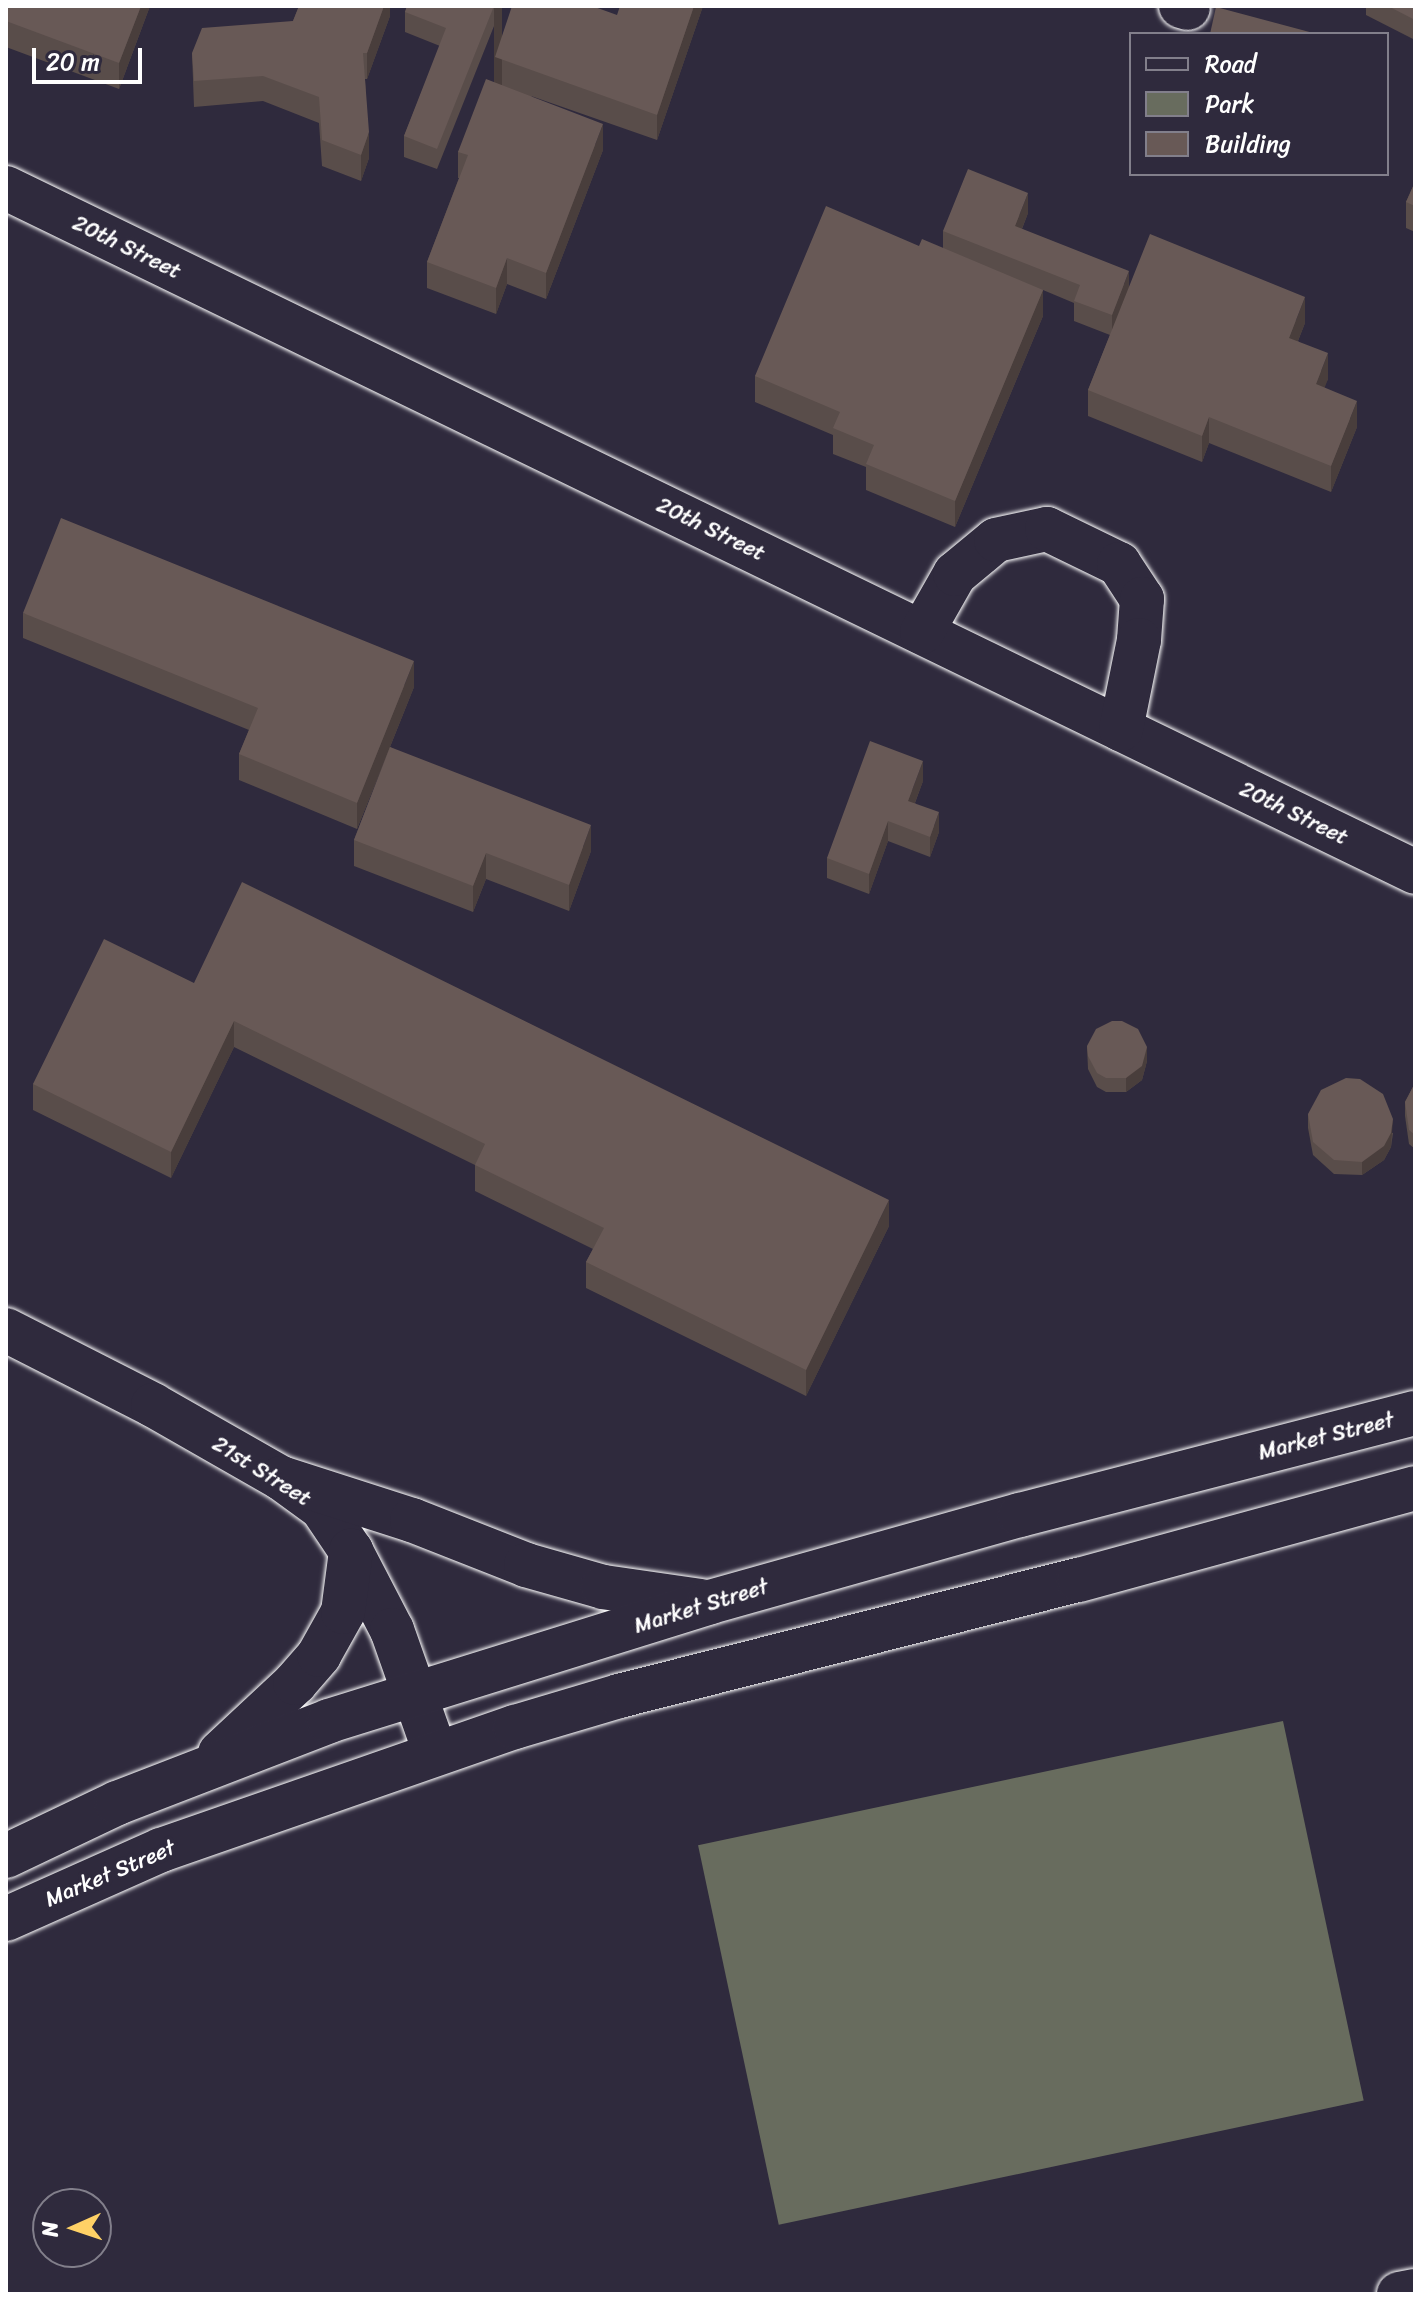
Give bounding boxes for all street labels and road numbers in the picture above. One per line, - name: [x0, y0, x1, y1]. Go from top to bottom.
- street label: 20th Street: [68, 209, 186, 285]
- street label: 20th Street: [652, 491, 770, 567]
- street label: 20th Street: [1235, 775, 1353, 851]
- street label: Market Street: [1255, 1406, 1397, 1466]
- street label: 21st Street: [208, 1430, 316, 1512]
- street label: Market Street: [630, 1573, 772, 1639]
- street label: Market Street: [41, 1834, 179, 1912]

